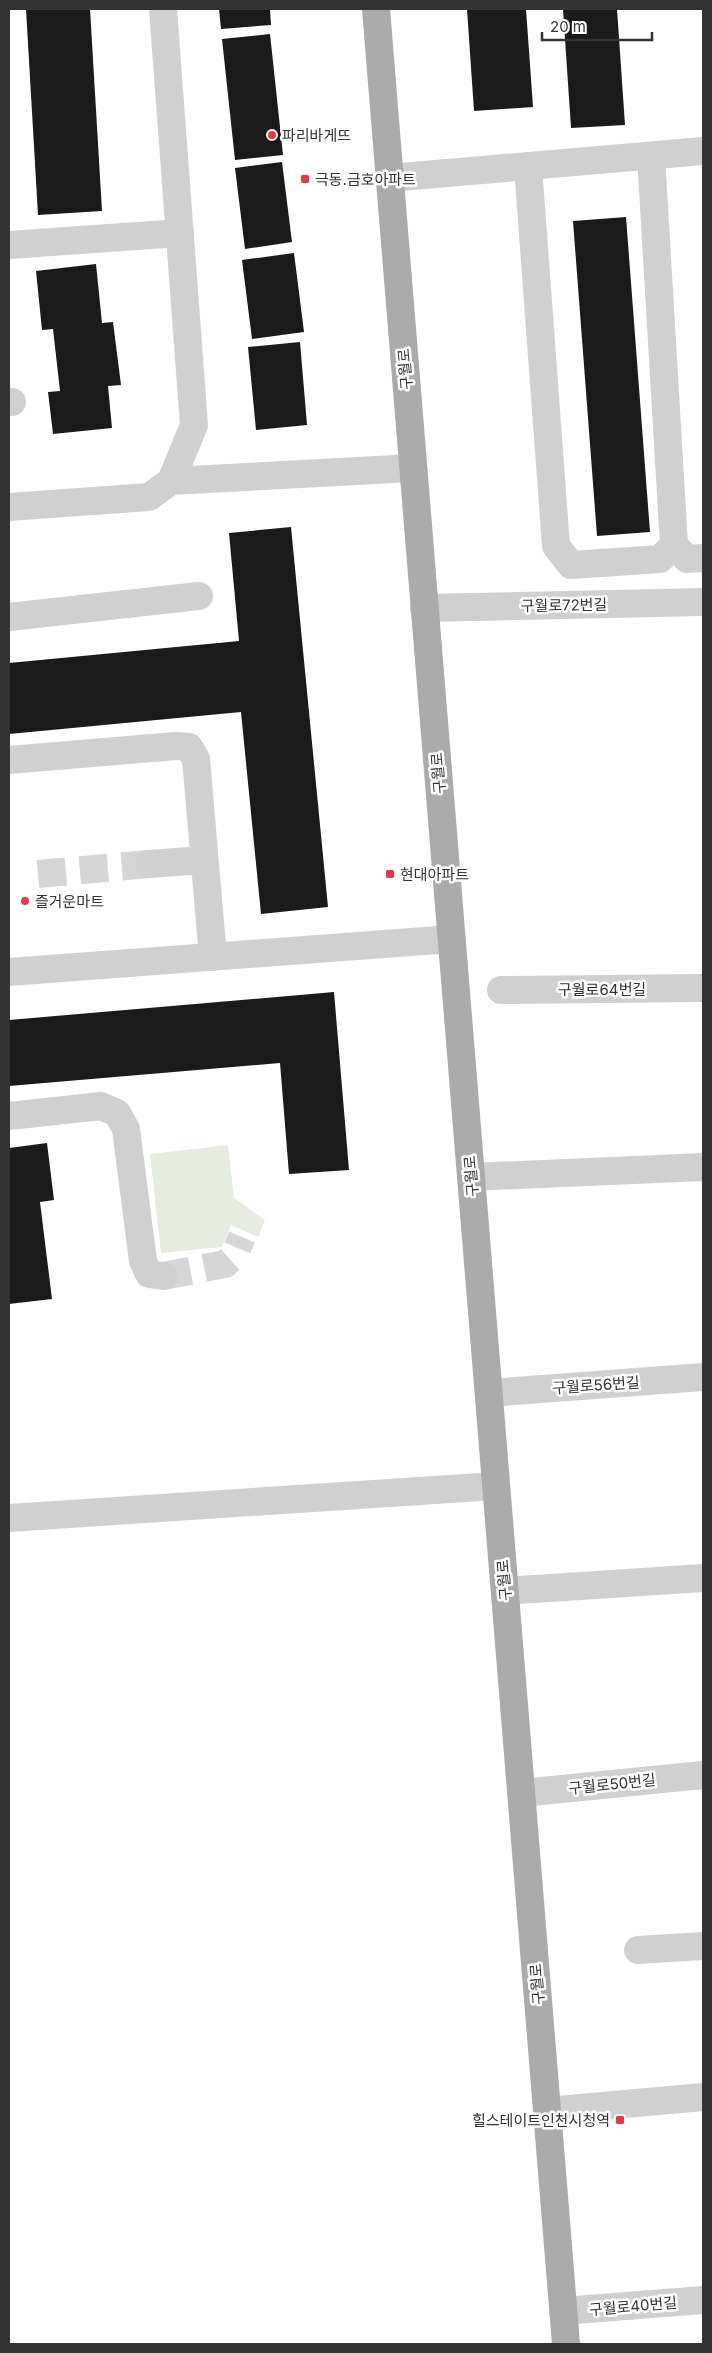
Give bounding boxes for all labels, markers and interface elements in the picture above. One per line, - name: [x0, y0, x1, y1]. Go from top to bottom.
- scale bar: [542, 10, 652, 42]
- text: 20 m: [550, 17, 586, 36]
- place label: 파리바게뜨: [282, 126, 351, 145]
- marker: 파리바게뜨: [266, 129, 278, 141]
- place label: 극동.금호아파트: [315, 170, 416, 189]
- marker: 극동.금호아파트: [299, 173, 311, 185]
- street label: 구월로: [394, 348, 416, 390]
- street label: 구월로72번길: [521, 595, 607, 615]
- street label: 구월로: [427, 752, 449, 794]
- place label: 현대아파트: [400, 865, 469, 884]
- marker: 현대아파트: [384, 868, 396, 880]
- place label: 즐거운마트: [35, 892, 104, 911]
- marker: 즐거운마트: [19, 895, 31, 907]
- street label: 구월로64번길: [558, 980, 646, 999]
- street label: 구월로: [460, 1155, 482, 1197]
- street label: 구월로56번길: [552, 1372, 640, 1398]
- street label: 구월로: [493, 1559, 515, 1601]
- street label: 구월로50번길: [567, 1770, 657, 1798]
- street label: 구월로: [526, 1963, 548, 2005]
- place label: 힐스테이트인천시청역: [472, 2111, 610, 2130]
- marker: 힐스테이트인천시청역: [614, 2114, 626, 2126]
- street label: 구월로40번길: [588, 2293, 678, 2319]

